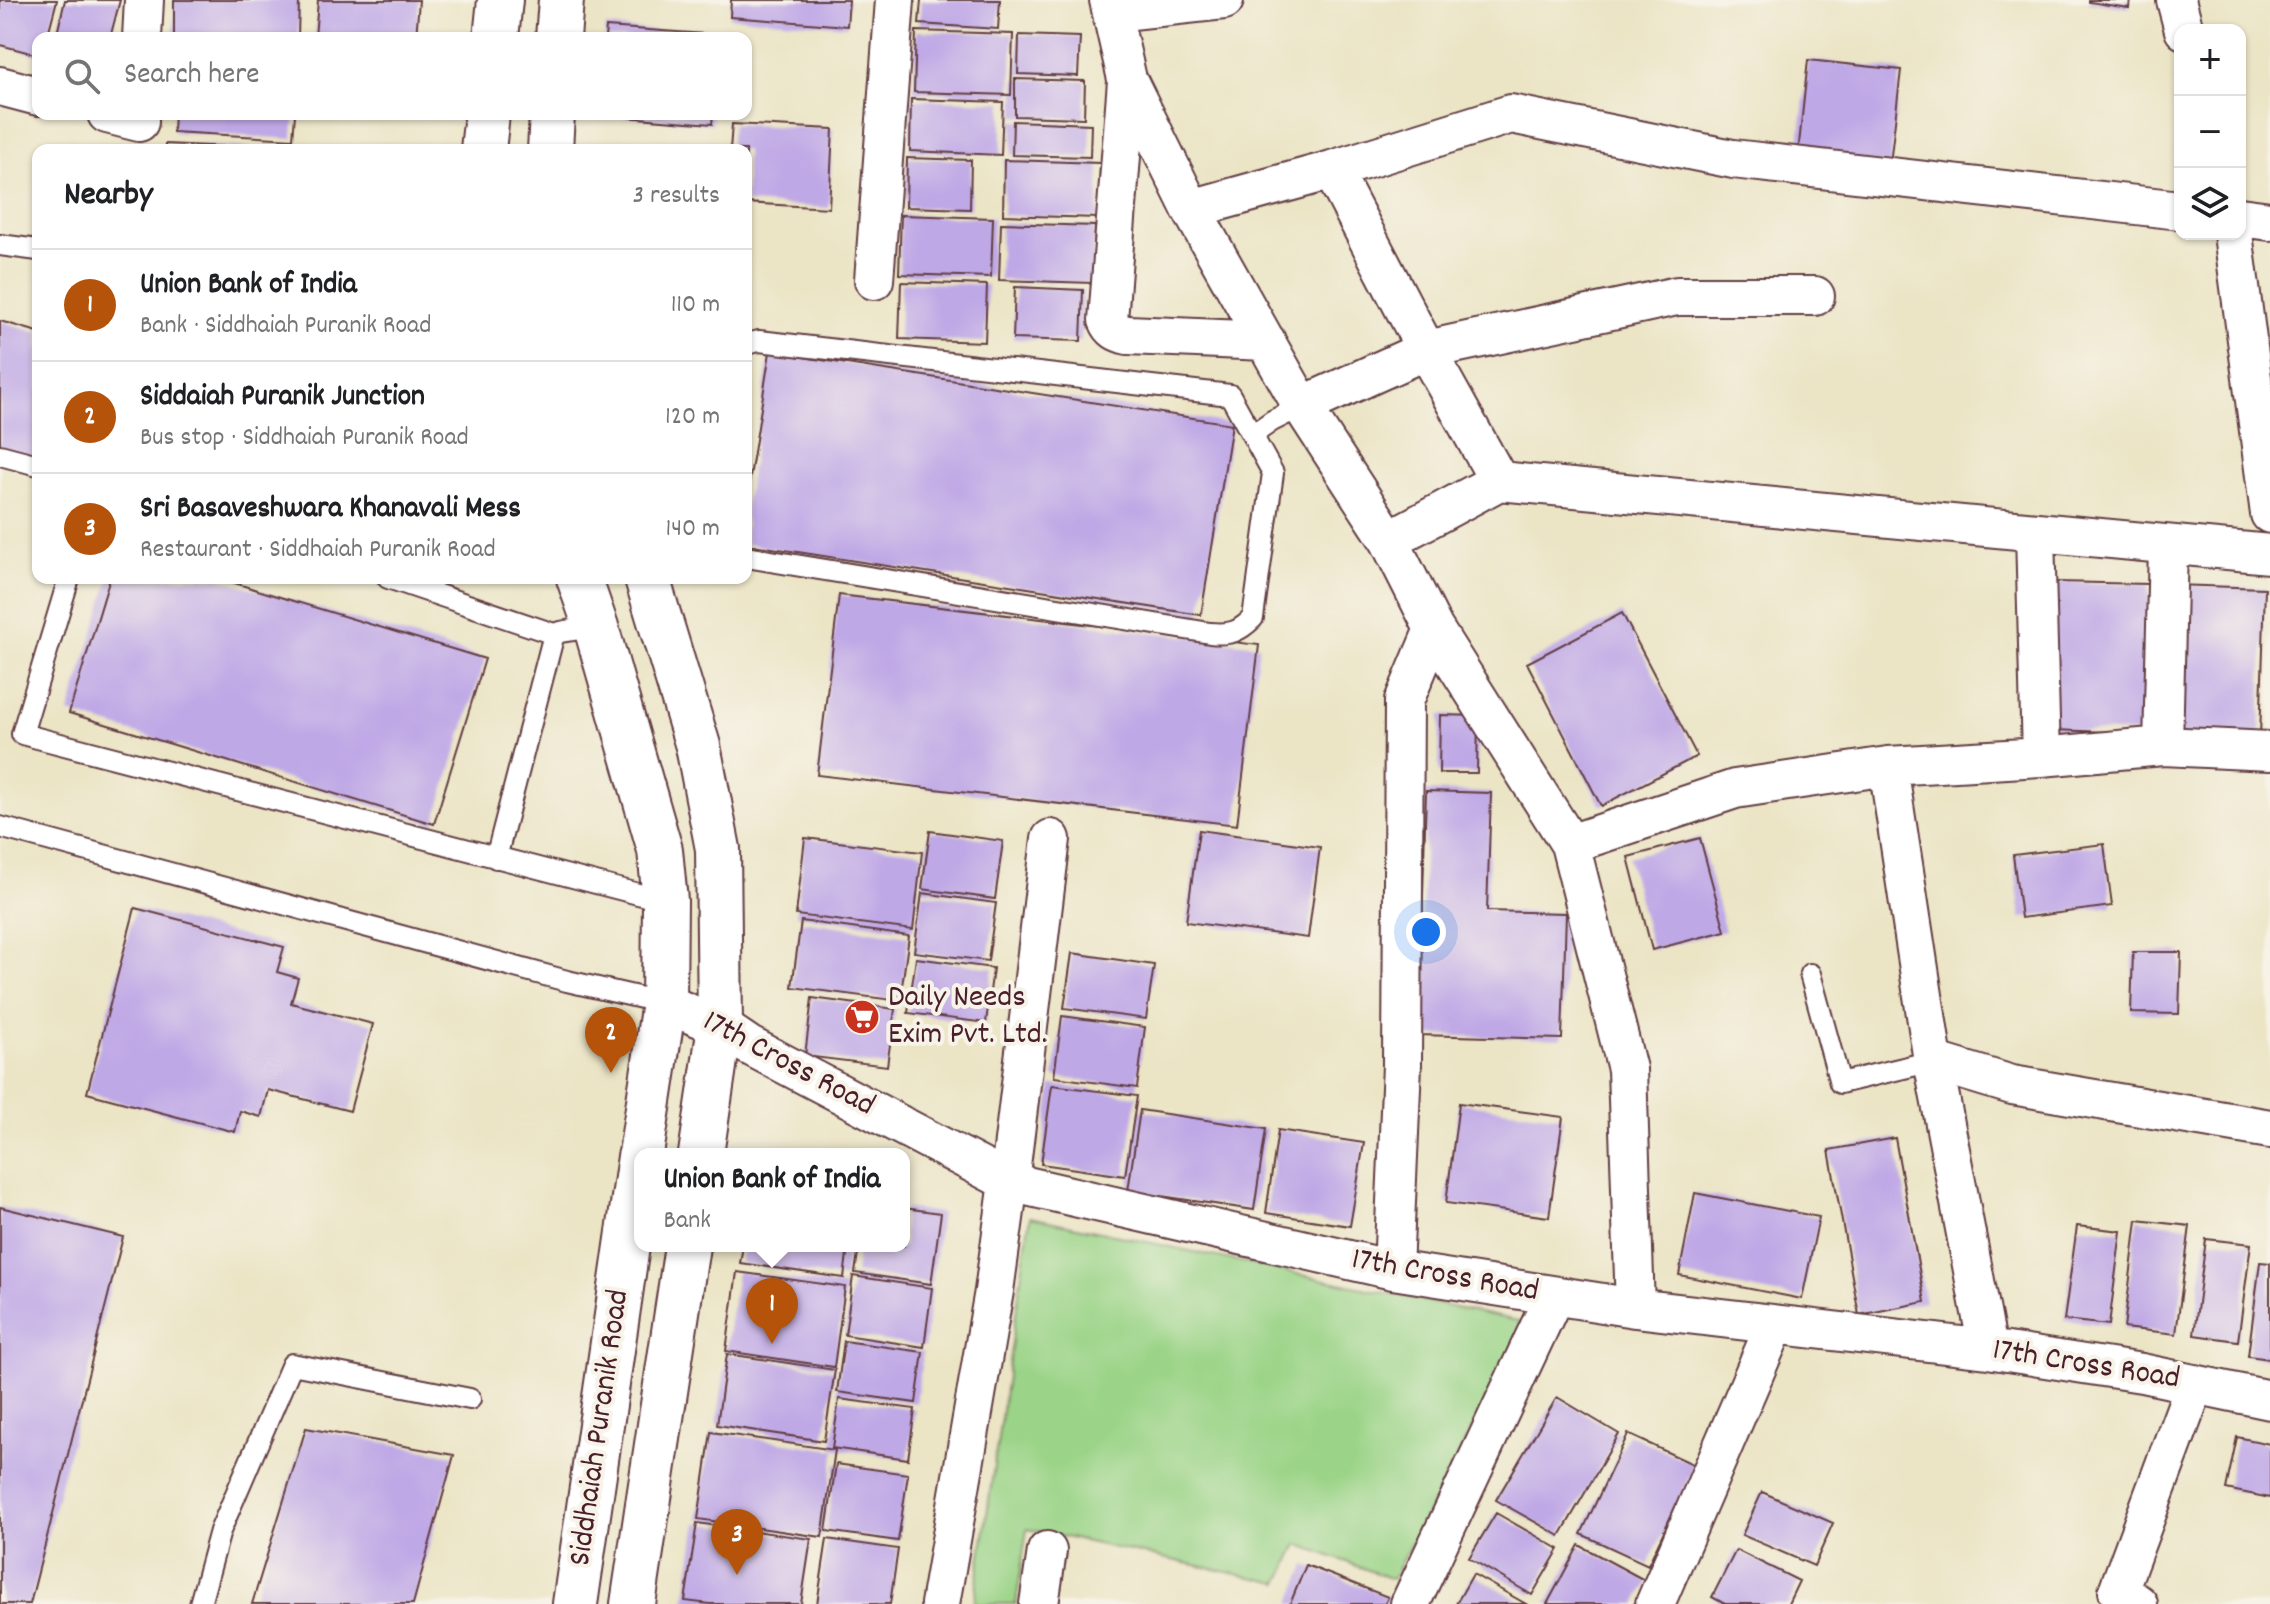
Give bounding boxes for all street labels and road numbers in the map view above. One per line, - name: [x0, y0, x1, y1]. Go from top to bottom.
- street label: 17th Cross Road: [694, 1000, 882, 1130]
- street label: 17th Cross Road: [1348, 1238, 1542, 1316]
- street label: Siddhaiah Puranik Road: [559, 1287, 643, 1569]
- street label: 17th Cross Road: [1989, 1328, 2183, 1404]

